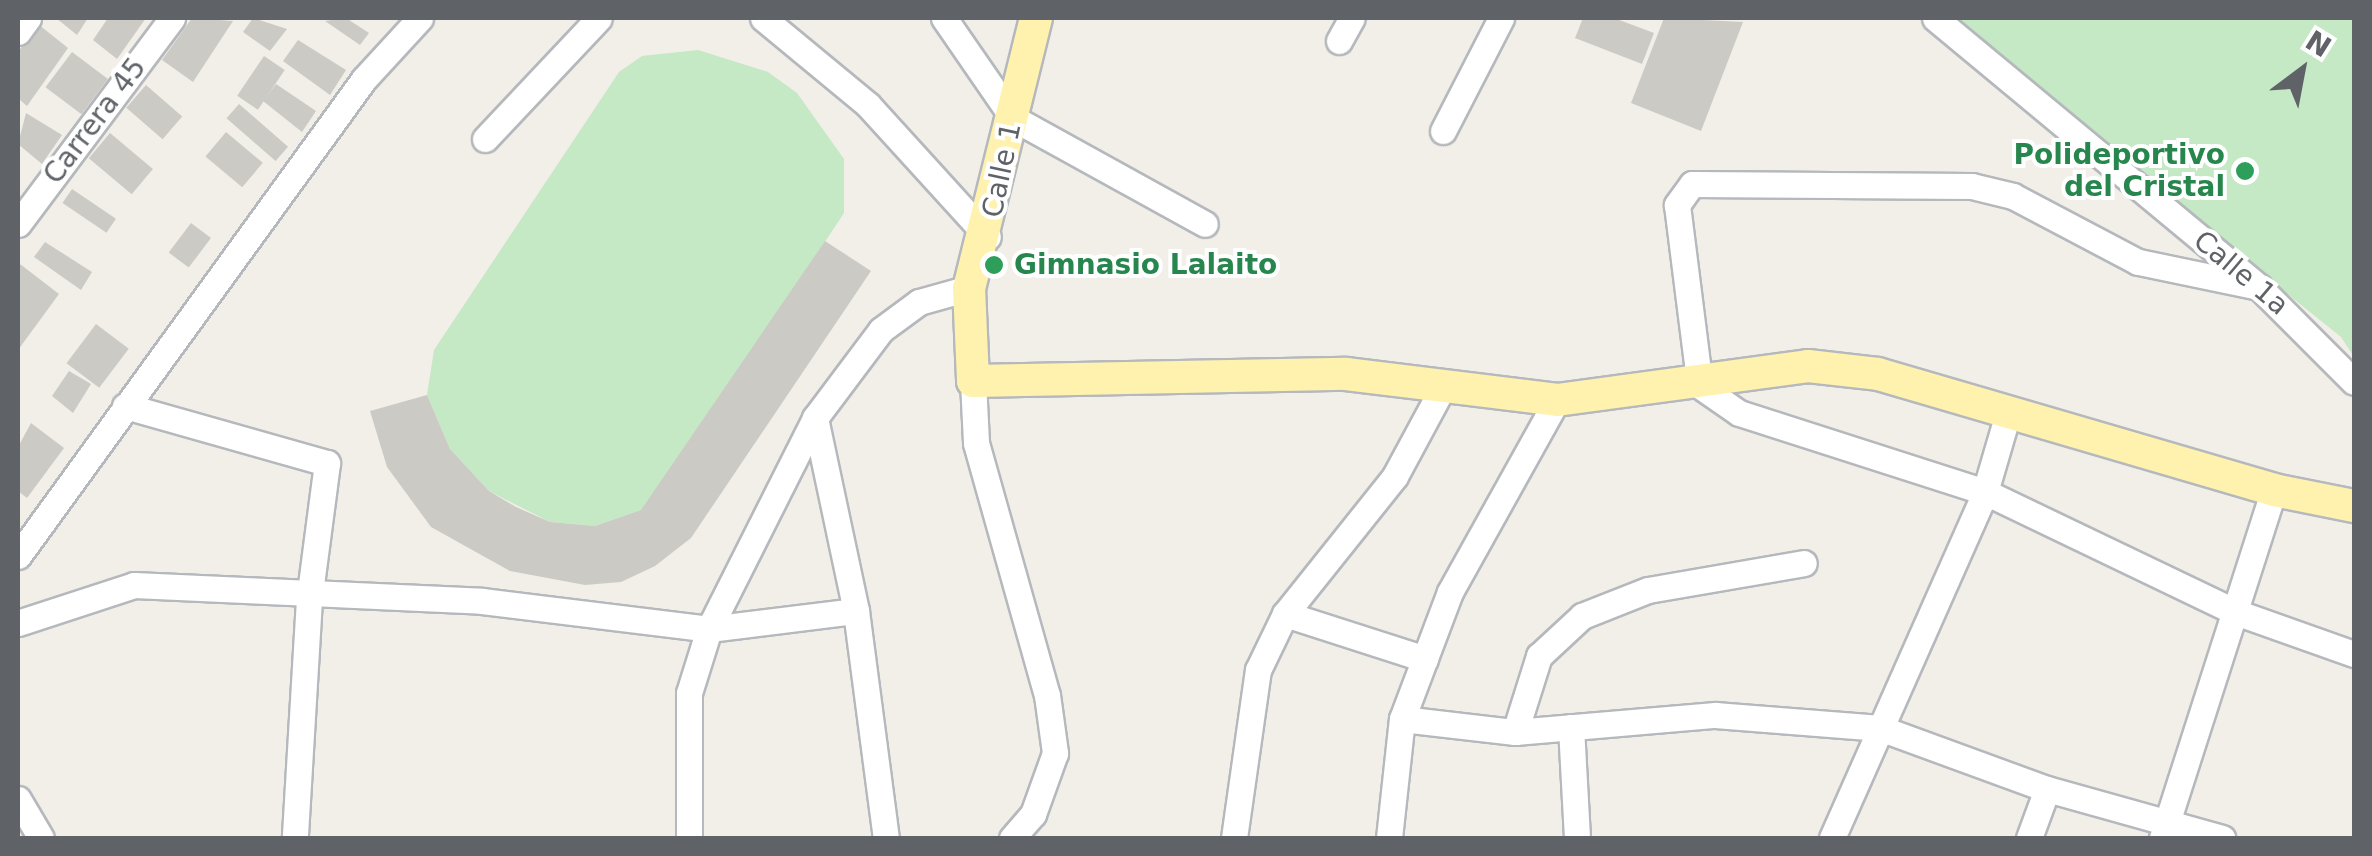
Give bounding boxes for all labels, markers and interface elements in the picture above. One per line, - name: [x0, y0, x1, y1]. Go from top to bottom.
- north arrow: [2252, 20, 2352, 120]
- text: N: [2299, 24, 2337, 64]
- street label: Carrera 45: [37, 51, 153, 191]
- street label: Calle 1: [976, 119, 1028, 221]
- place label: Polideportivo del Cristal: [2013, 138, 2225, 204]
- marker: Polideportivo del Cristal: [2234, 160, 2256, 182]
- street label: Calle 1a: [2187, 224, 2295, 322]
- place label: Gimnasio Lalaito: [1014, 248, 1277, 282]
- marker: Gimnasio Lalaito: [983, 254, 1005, 276]

